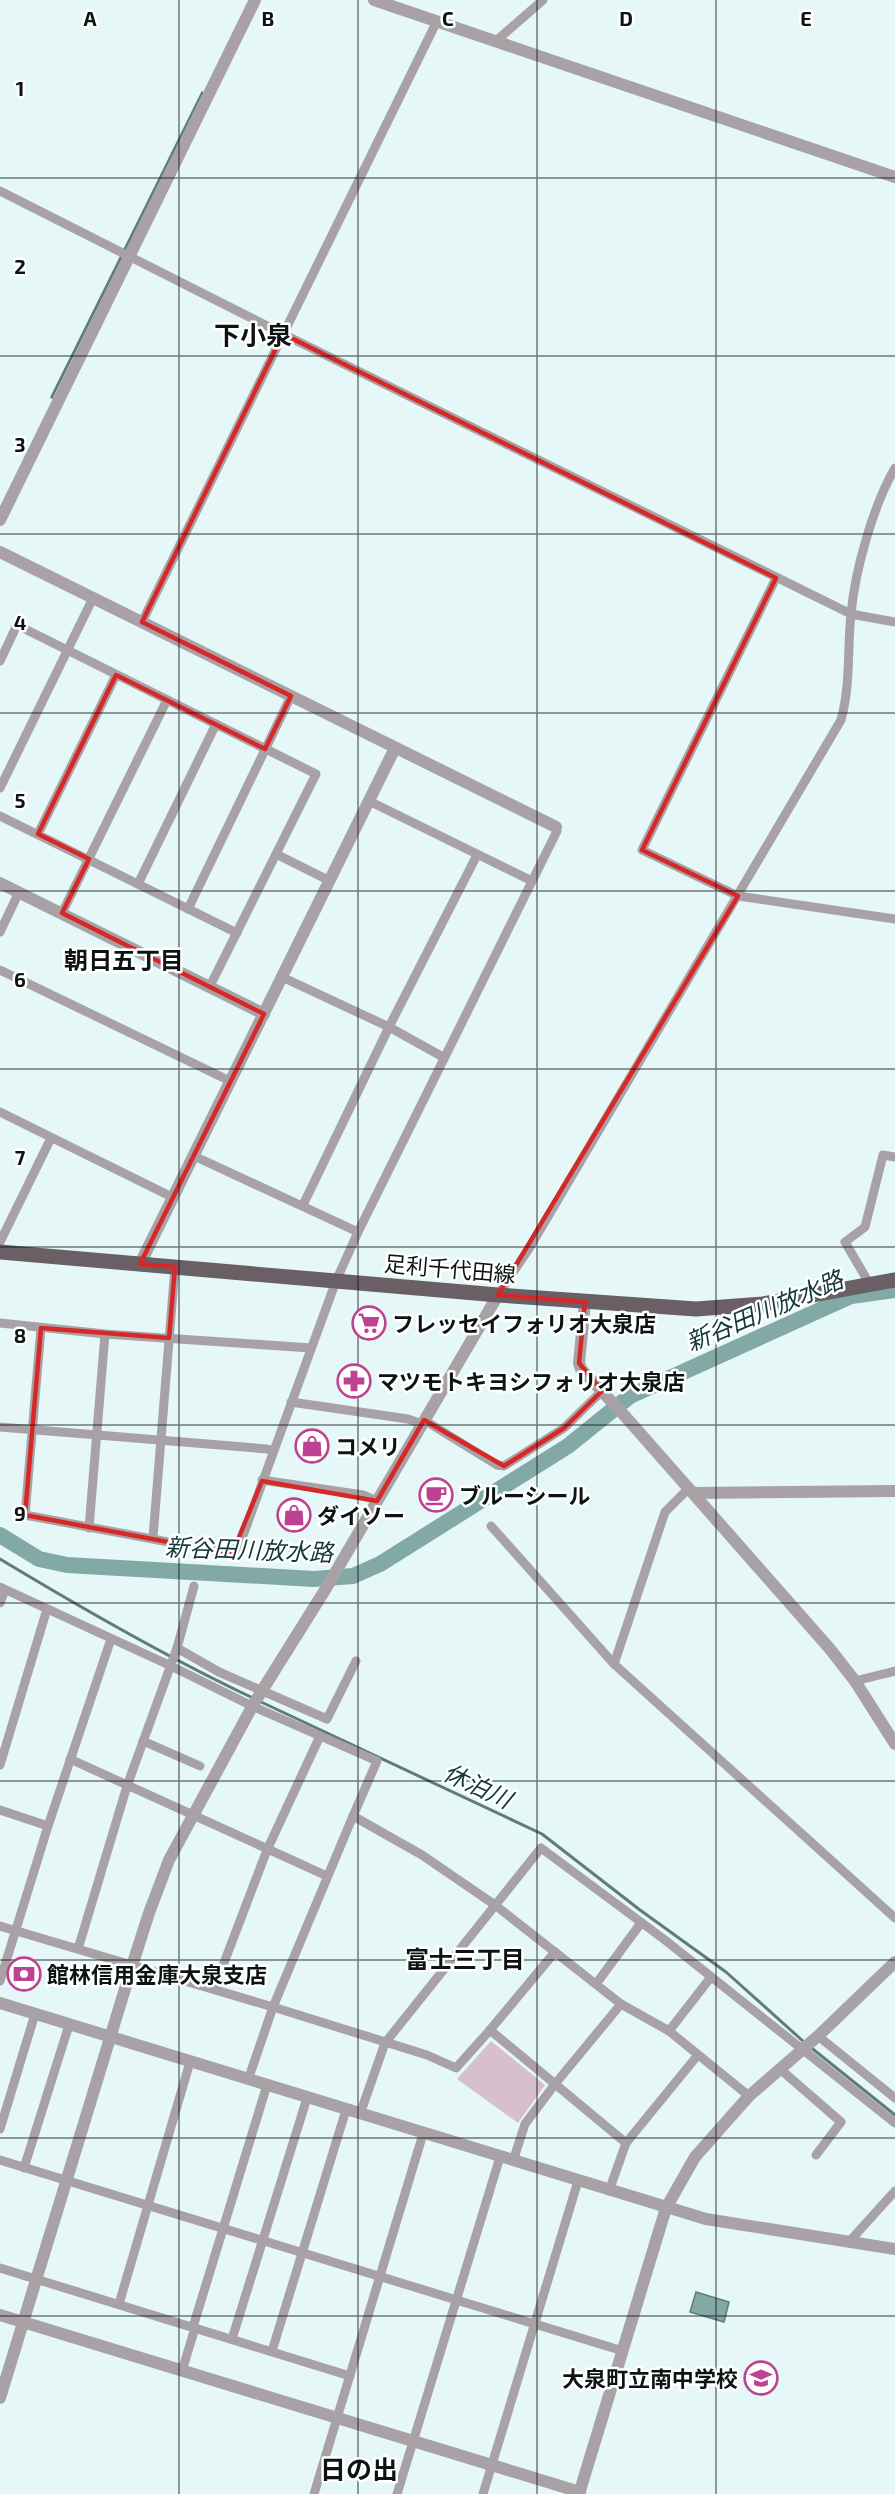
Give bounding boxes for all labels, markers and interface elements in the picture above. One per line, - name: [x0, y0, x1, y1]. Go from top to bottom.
- text: A: [83, 6, 97, 30]
- text: B: [262, 6, 274, 30]
- text: C: [442, 6, 454, 30]
- text: D: [619, 6, 633, 30]
- text: E: [800, 6, 812, 30]
- text: 1: [16, 76, 24, 100]
- text: 2: [14, 254, 26, 278]
- district label: 下小泉: [214, 319, 292, 350]
- text: 3: [14, 432, 26, 456]
- text: 4: [14, 610, 27, 634]
- text: 5: [14, 788, 26, 812]
- district label: 朝日五丁目: [64, 945, 184, 974]
- text: 6: [14, 967, 26, 991]
- text: 7: [15, 1145, 26, 1169]
- street label: 足利千代田線: [383, 1249, 517, 1287]
- water label: 新谷田川放水路: [681, 1263, 849, 1356]
- supermarket icon: フレッセイフォリオ大泉店: [351, 1305, 387, 1341]
- place label: フレッセイフォリオ大泉店: [392, 1310, 656, 1336]
- text: 8: [14, 1323, 26, 1347]
- pharmacy icon: マツモトキヨシフォリオ大泉店: [336, 1363, 372, 1399]
- place label: マツモトキヨシフォリオ大泉店: [377, 1368, 685, 1394]
- shop icon: コメリ: [294, 1428, 330, 1464]
- place label: コメリ: [335, 1433, 401, 1459]
- cafe icon: ブルーシール: [418, 1477, 454, 1513]
- place label: ブルーシール: [459, 1482, 591, 1508]
- shop icon: ダイソー: [276, 1497, 312, 1533]
- text: 9: [14, 1501, 26, 1525]
- place label: ダイソー: [317, 1502, 405, 1528]
- water label: 新谷田川放水路: [165, 1532, 335, 1566]
- water label: 休泊川: [439, 1757, 519, 1815]
- district label: 富士三丁目: [405, 1944, 525, 1973]
- bank icon: 館林信用金庫大泉支店: [6, 1956, 42, 1992]
- place label: 館林信用金庫大泉支店: [47, 1961, 267, 1987]
- school or university icon: 大泉町立南中学校: [743, 2360, 779, 2396]
- place label: 大泉町立南中学校: [562, 2365, 738, 2391]
- district label: 日の出: [320, 2453, 398, 2484]

